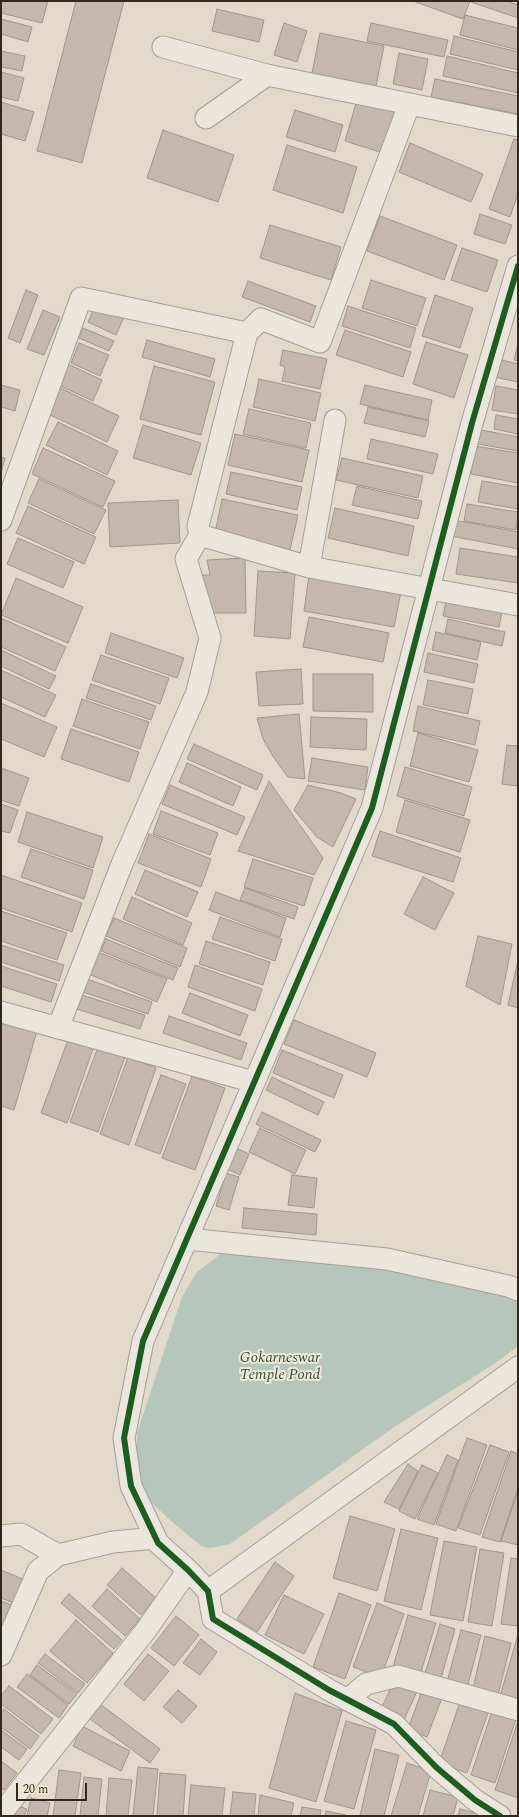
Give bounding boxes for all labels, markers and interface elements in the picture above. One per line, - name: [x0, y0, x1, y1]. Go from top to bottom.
- water label: Gokarneswar Temple Pond: [240, 1350, 320, 1385]
- scale bar: [18, 1775, 89, 1801]
- text: 20 m: [23, 1780, 48, 1799]

